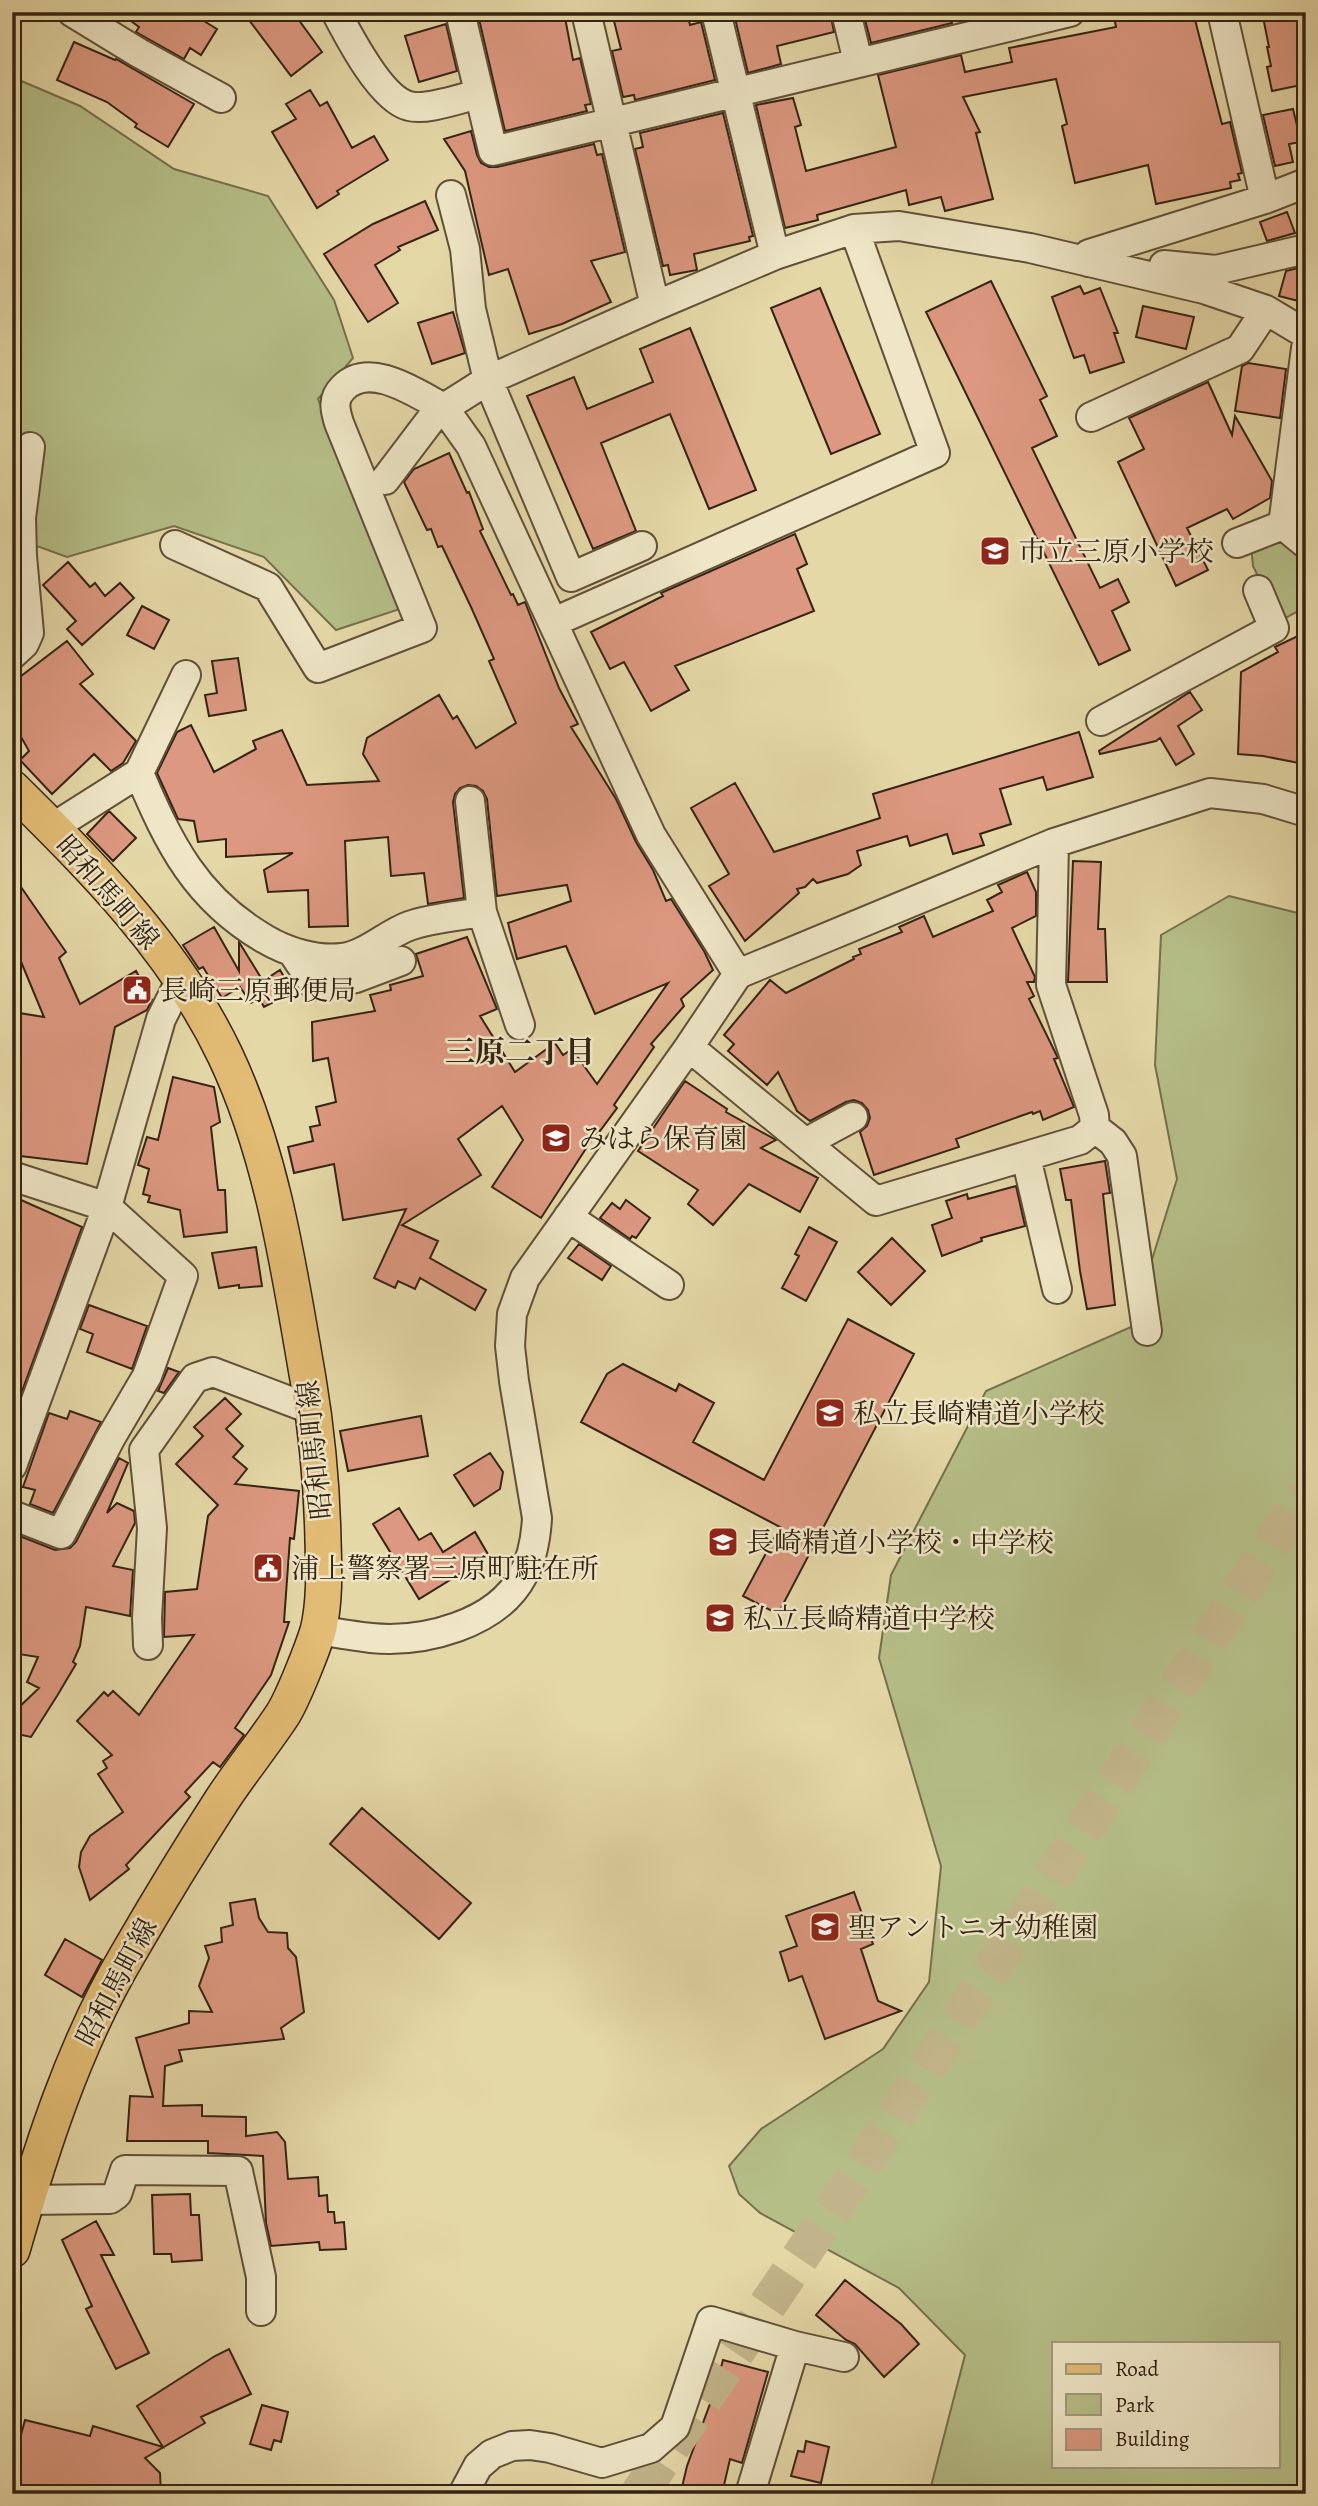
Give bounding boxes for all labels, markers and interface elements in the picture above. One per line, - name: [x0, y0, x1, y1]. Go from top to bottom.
- place label: 市立三原小学校: [1018, 533, 1214, 571]
- school or university icon: 市立三原小学校: [978, 534, 1012, 568]
- street label: 昭和馬町線: [47, 827, 168, 958]
- place label: 長崎三原郵便局: [160, 972, 356, 1010]
- public building icon: 長崎三原郵便局: [120, 973, 154, 1007]
- district label: 三原二丁目: [445, 1032, 595, 1072]
- place label: みはら保育園: [579, 1120, 747, 1158]
- school or university icon: みはら保育園: [539, 1121, 573, 1155]
- street label: 昭和馬町線: [289, 1378, 341, 1522]
- place label: 私立長崎精道小学校: [853, 1395, 1105, 1433]
- school or university icon: 私立長崎精道小学校: [813, 1396, 847, 1430]
- place label: 長崎精道小学校・中学校: [746, 1524, 1054, 1562]
- school or university icon: 長崎精道小学校・中学校: [706, 1525, 740, 1559]
- place label: 浦上警察署三原町駐在所: [291, 1550, 599, 1588]
- public building icon: 浦上警察署三原町駐在所: [251, 1551, 285, 1585]
- place label: 私立長崎精道中学校: [743, 1600, 995, 1638]
- school or university icon: 私立長崎精道中学校: [703, 1601, 737, 1635]
- place label: 聖アントニオ幼稚園: [848, 1909, 1098, 1947]
- school or university icon: 聖アントニオ幼稚園: [808, 1910, 842, 1944]
- street label: 昭和馬町線: [67, 1912, 167, 2053]
- legend: [1052, 2342, 1280, 2468]
- text: Road: [1115, 2355, 1159, 2383]
- text: Park: [1115, 2391, 1155, 2419]
- text: Building: [1115, 2425, 1190, 2453]

